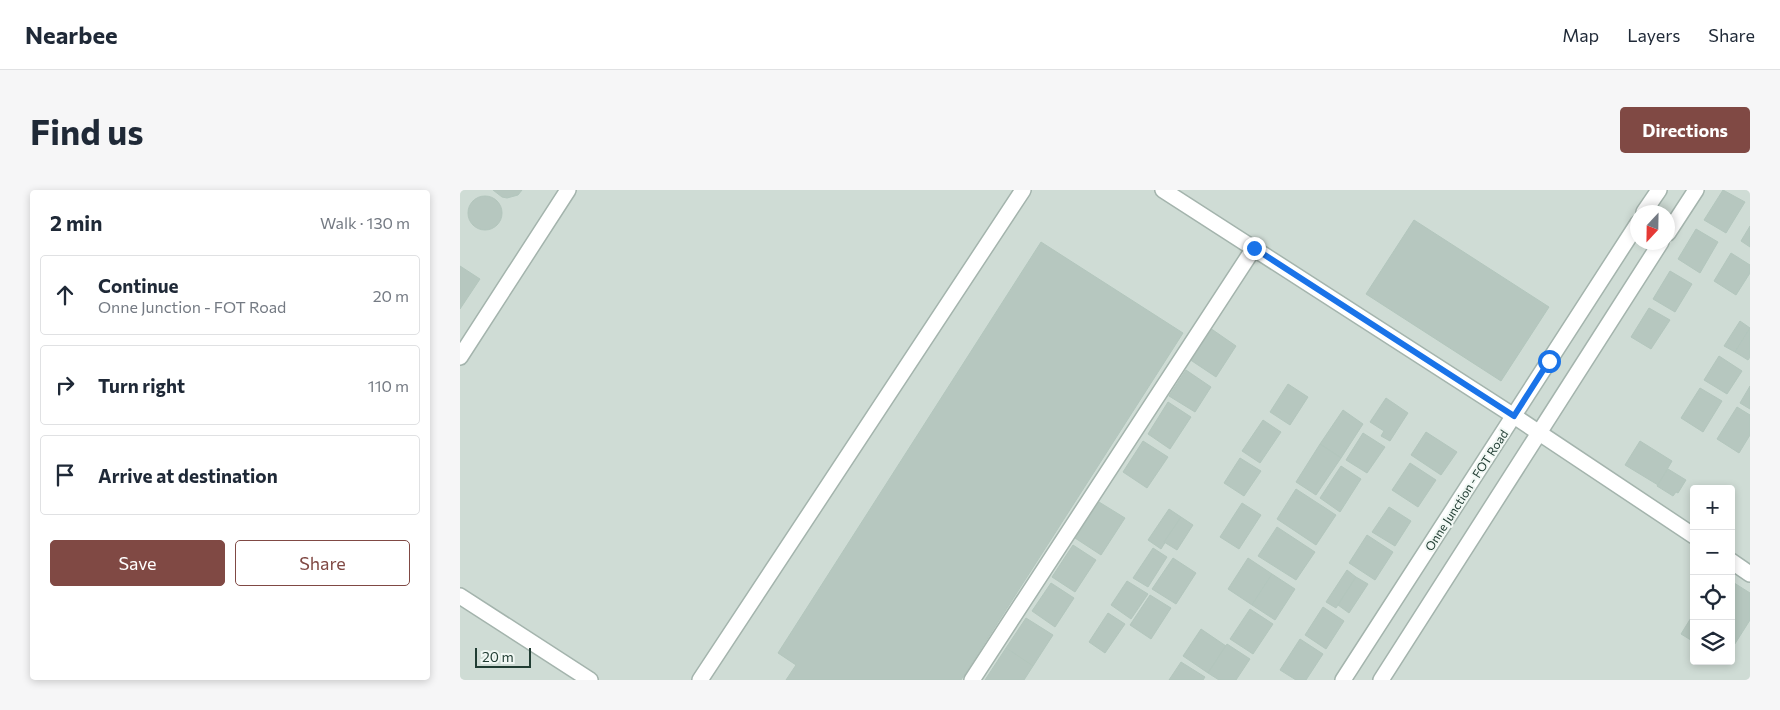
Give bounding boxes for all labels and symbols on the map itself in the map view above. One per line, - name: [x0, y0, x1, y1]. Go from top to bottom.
- north arrow: [1630, 205, 1675, 250]
- route end: [1243, 237, 1266, 260]
- route start: [1538, 350, 1561, 373]
- street label: Onne Junction - FOT Road: [1422, 427, 1511, 554]
- scale bar: [475, 645, 531, 668]

